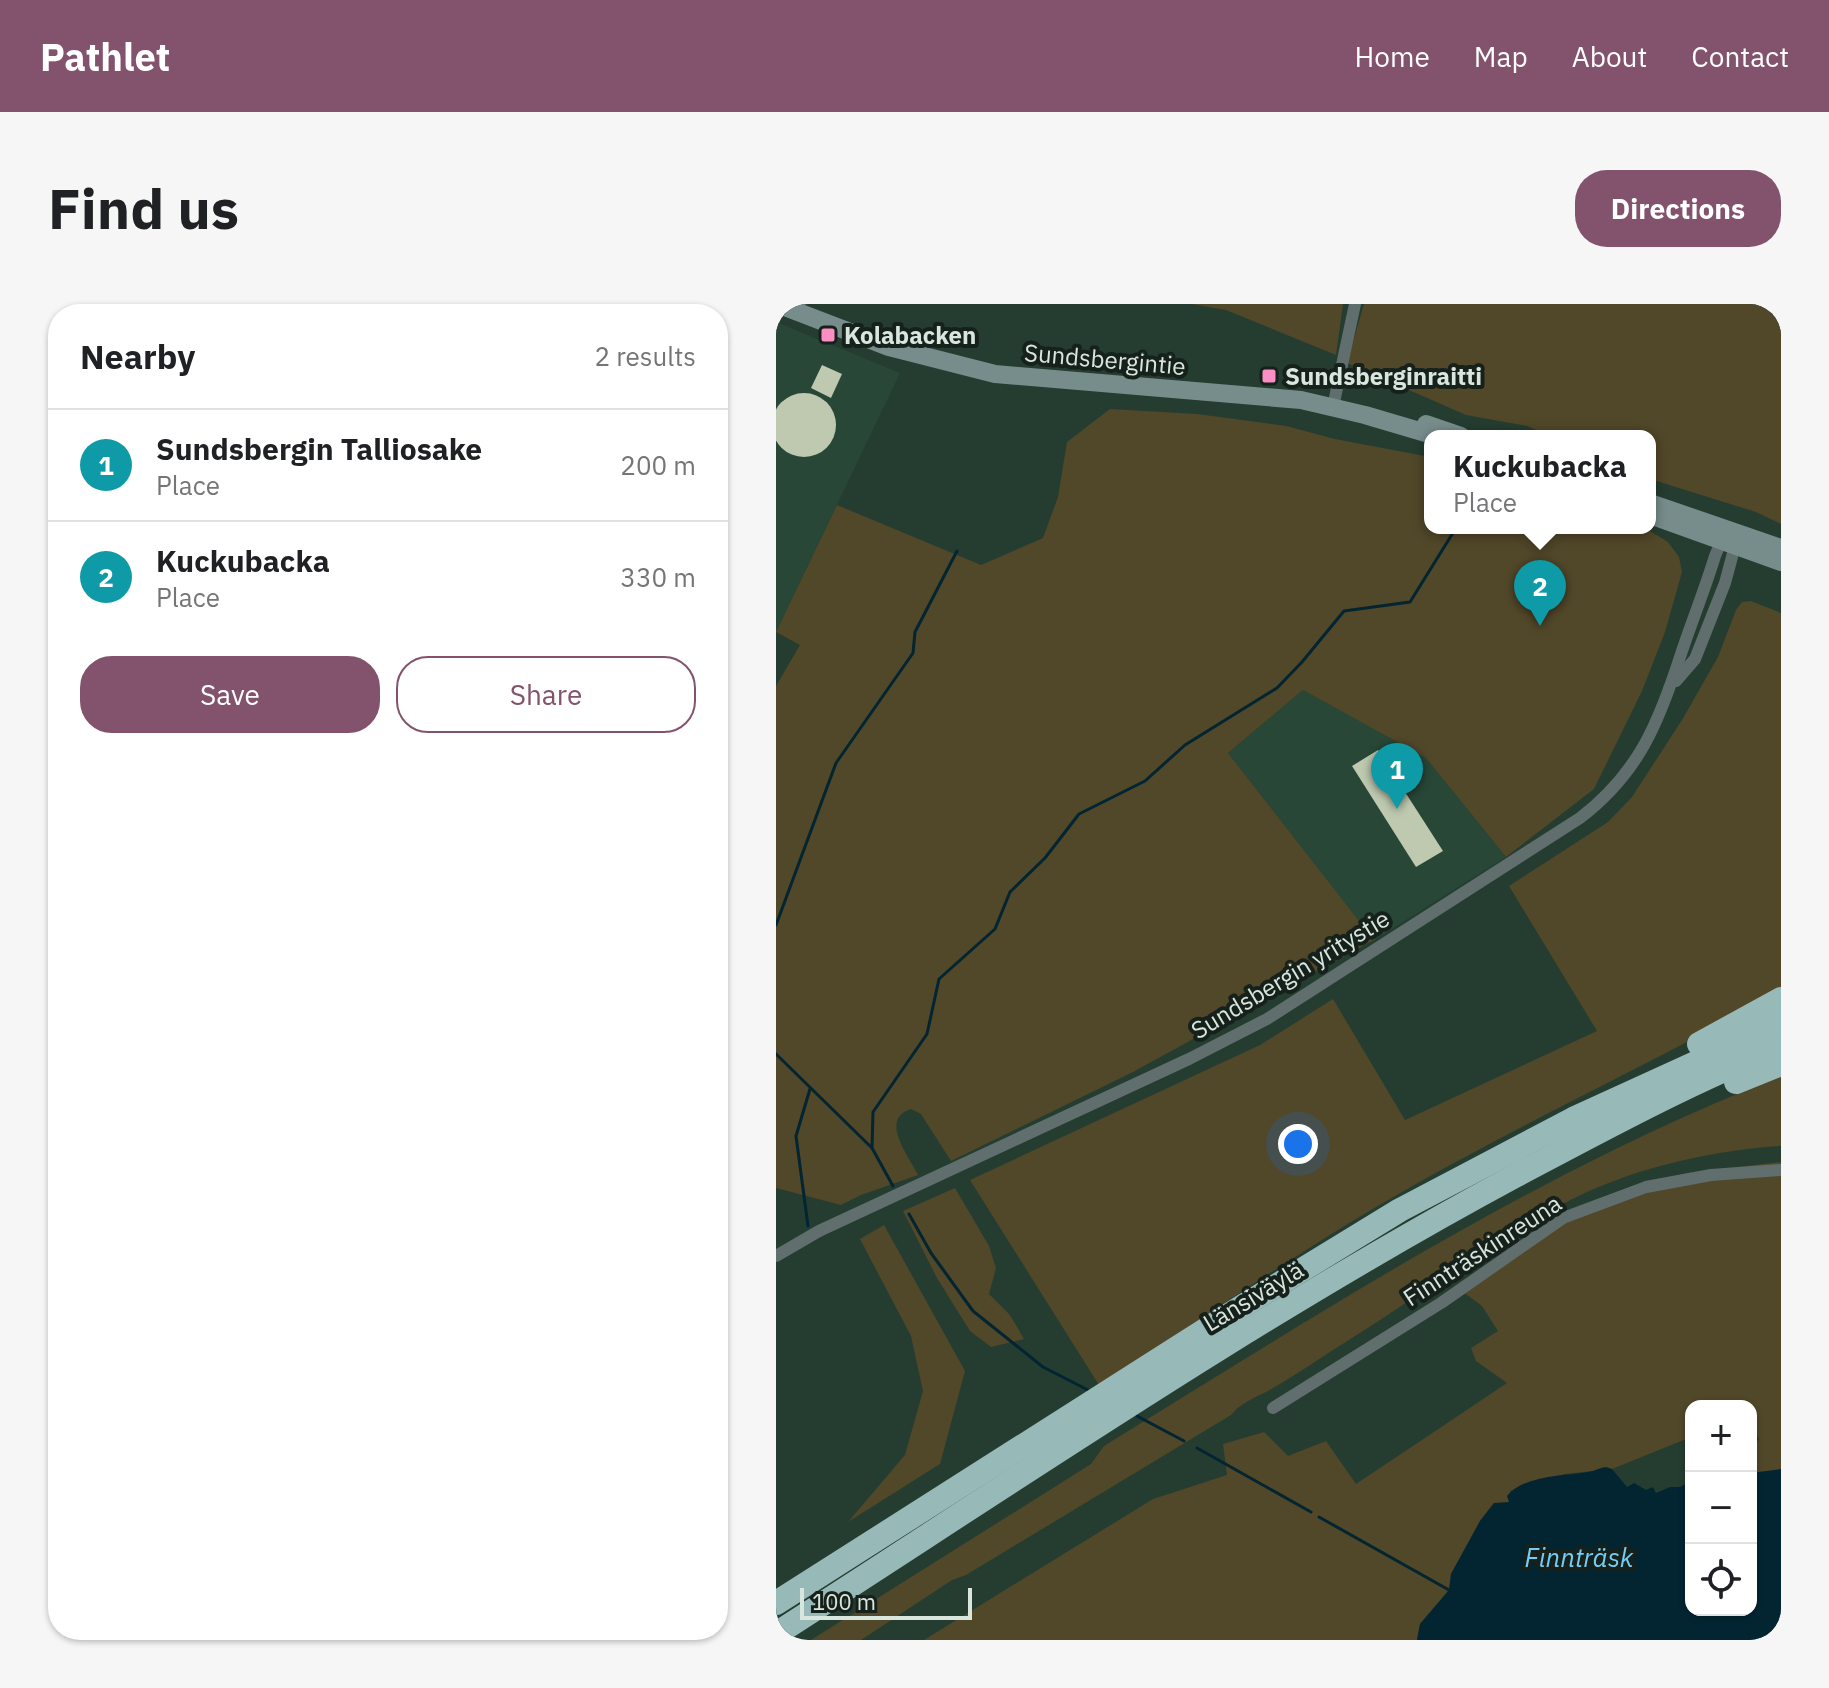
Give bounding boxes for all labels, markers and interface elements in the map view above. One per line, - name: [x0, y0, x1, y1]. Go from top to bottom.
- text: Pathlet: [40, 32, 170, 81]
- text: Home: [1354, 38, 1430, 75]
- text: Map: [1474, 38, 1528, 75]
- text: About: [1572, 38, 1647, 75]
- text: Contact: [1691, 38, 1789, 75]
- button: Directions: [1575, 170, 1781, 247]
- text: Find us: [48, 172, 239, 244]
- place label: Kolabacken: [844, 319, 976, 351]
- marker: Kolabacken: [819, 326, 837, 344]
- text: Nearby: [80, 334, 195, 378]
- street label: Sundsbergintie: [1023, 336, 1187, 382]
- text: 2 results: [594, 339, 696, 373]
- place label: Sundsberginraitti: [1285, 360, 1482, 392]
- marker: Sundsberginraitti: [1260, 367, 1278, 385]
- text: Sundsbergin Talliosake: [156, 429, 482, 468]
- popup: [1424, 430, 1656, 534]
- text: Kuckubacka: [1453, 446, 1627, 485]
- text: 1: [98, 448, 114, 482]
- text: 200 m: [620, 448, 696, 482]
- text: Place: [156, 468, 220, 502]
- text: Place: [1453, 485, 1517, 519]
- text: Kuckubacka: [156, 541, 330, 580]
- text: 2: [98, 560, 114, 594]
- text: 330 m: [620, 560, 696, 594]
- pin: 2: [1514, 560, 1566, 626]
- text: Place: [156, 580, 220, 614]
- button: Save: [80, 656, 380, 733]
- button: Share: [396, 656, 696, 733]
- pin: 1: [1371, 743, 1423, 809]
- street label: Sundsbergin yritystie: [1185, 902, 1395, 1046]
- your location: [1278, 1124, 1318, 1164]
- street label: Finnträskinreuna: [1397, 1187, 1567, 1313]
- street label: Länsiväylä: [1197, 1253, 1309, 1338]
- map controls: [1685, 1400, 1757, 1616]
- button: +: [1685, 1400, 1757, 1472]
- button: −: [1685, 1472, 1757, 1544]
- water label: Finnträsk: [1525, 1540, 1634, 1574]
- button: locate: [1685, 1544, 1757, 1616]
- scale bar: [800, 1584, 972, 1620]
- text: 100 m: [812, 1587, 876, 1616]

